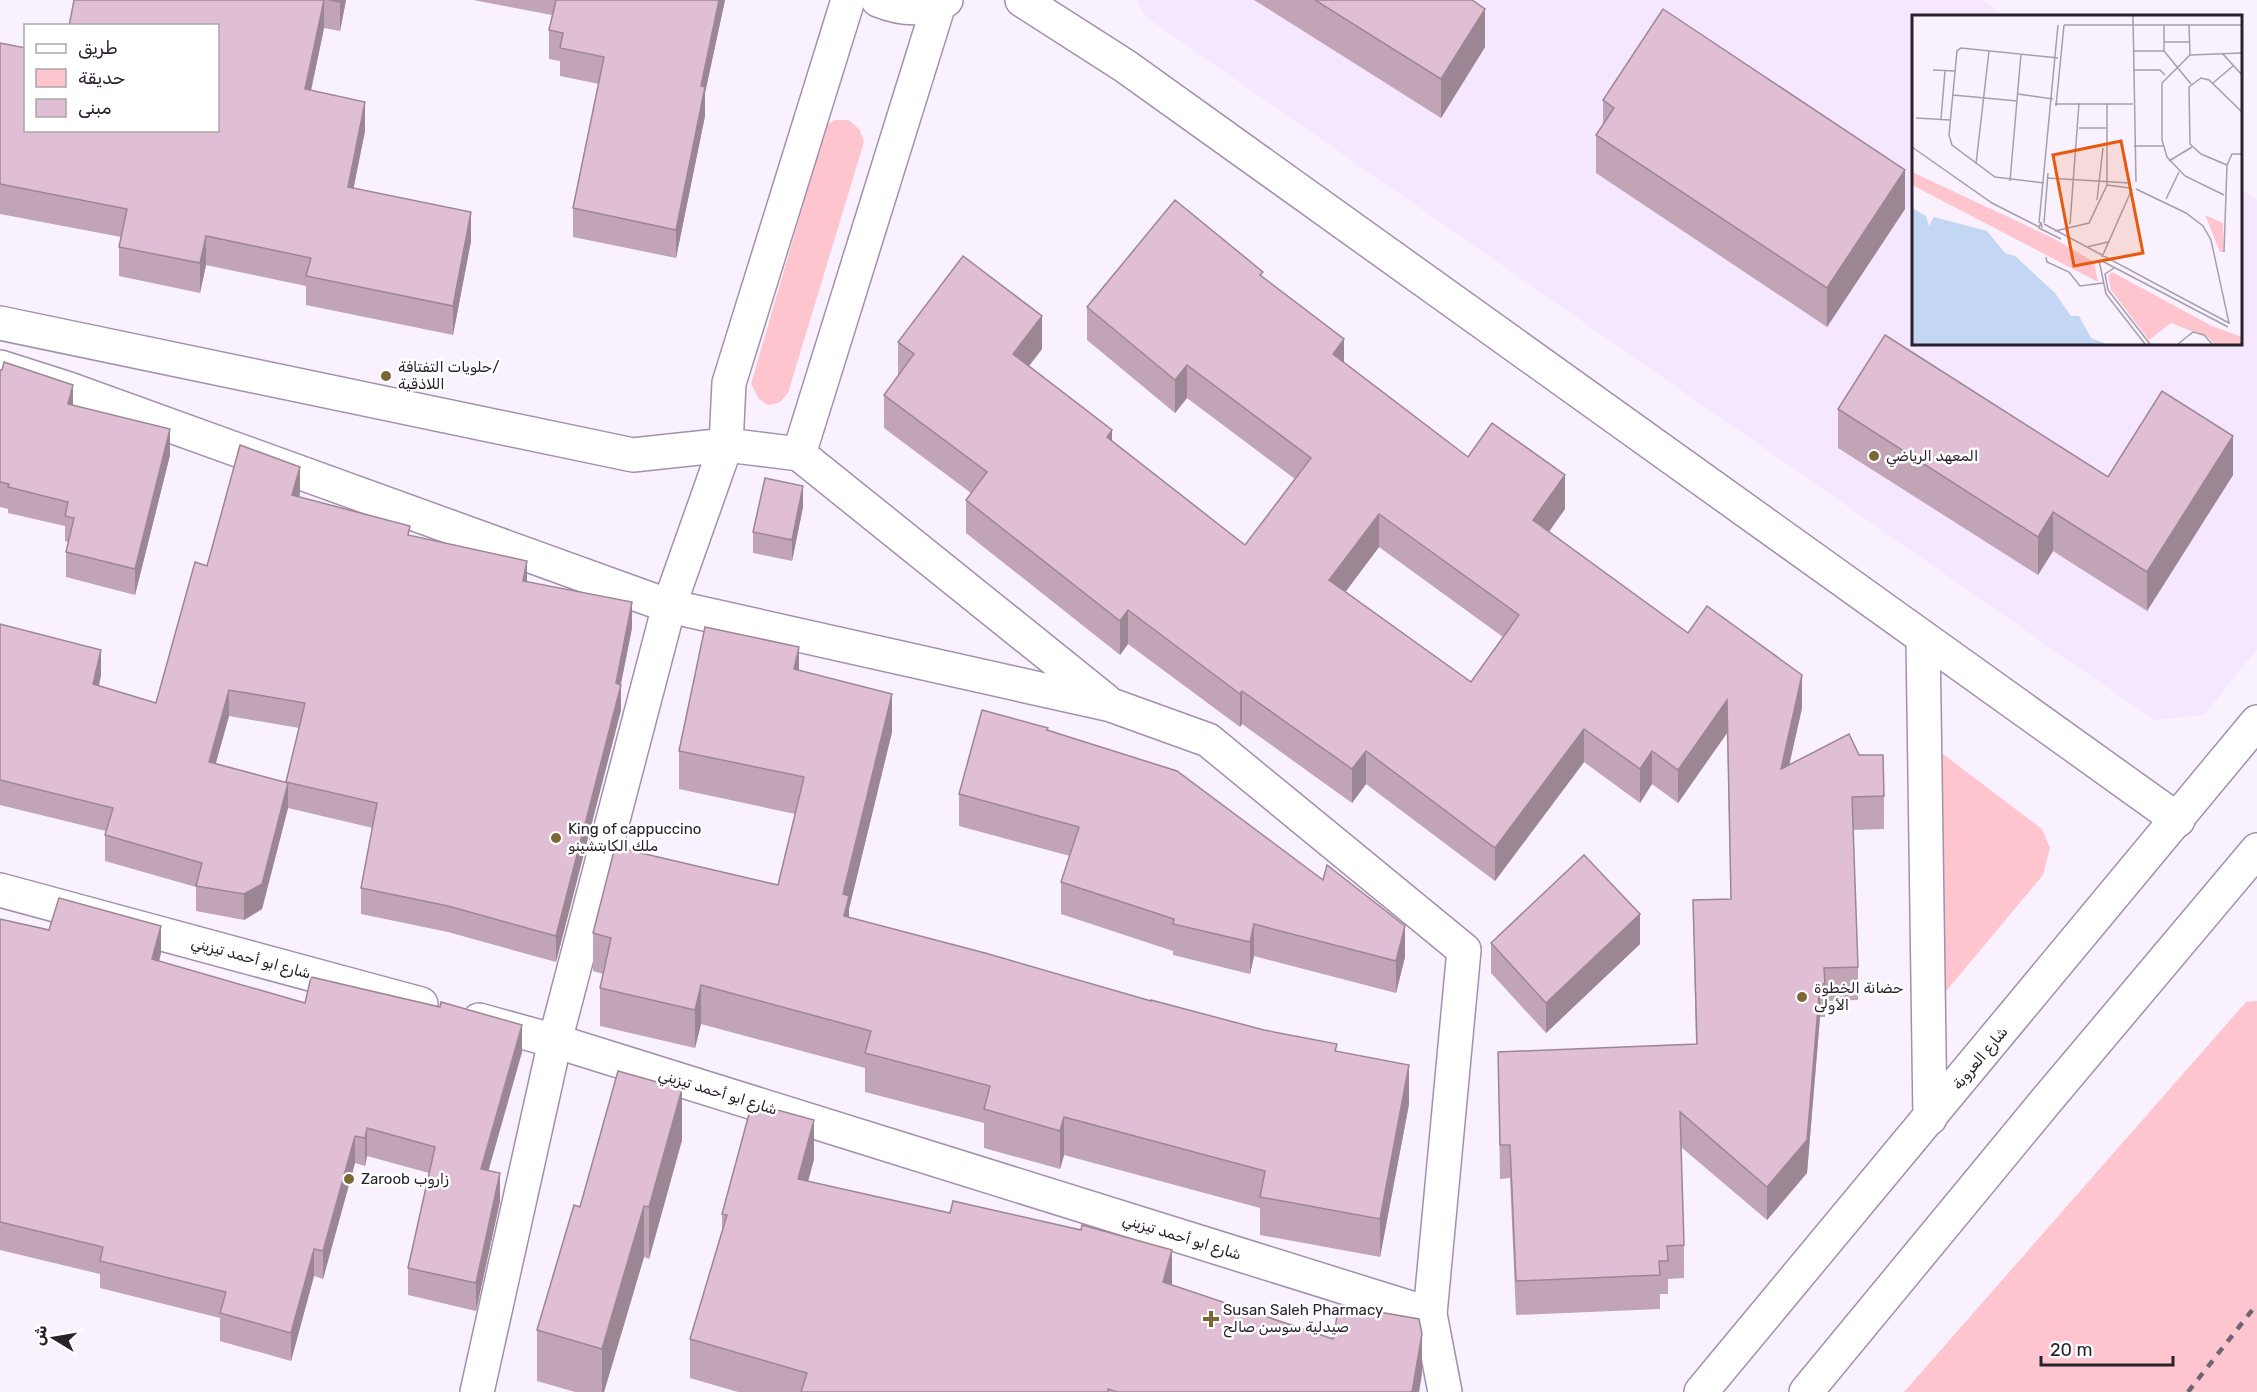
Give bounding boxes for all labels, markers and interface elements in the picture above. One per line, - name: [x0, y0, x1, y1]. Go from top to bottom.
- inset map: [1912, 15, 2242, 345]
- legend: [24, 24, 219, 132]
- text: طريق: [78, 37, 118, 59]
- text: حديقة: [78, 67, 125, 89]
- text: مبنى: [78, 97, 112, 119]
- place label: حلويات التفتافة/ اللاذقية: [398, 358, 500, 393]
- marker: حلويات التفتافة/ اللاذقية: [379, 369, 393, 383]
- place label: المعهد الرياضي: [1886, 447, 1978, 468]
- marker: المعهد الرياضي: [1867, 449, 1881, 463]
- place label: King of cappuccino ملك الكابتشينو: [568, 820, 701, 855]
- marker: King of cappuccino ملك الكابتشينو: [549, 831, 563, 845]
- street label: شارع ابو أحمد تيزيني: [188, 933, 313, 986]
- place label: حضانة الخطوة الأولى: [1814, 979, 1904, 1015]
- marker: حضانة الخطوة الأولى: [1795, 990, 1809, 1004]
- street label: شارع العروبة: [1949, 1023, 2013, 1094]
- street label: شارع ابو أحمد تيزيني: [656, 1065, 780, 1122]
- place label: Zaroob زاروب: [361, 1170, 449, 1189]
- marker: Zaroob زاروب: [342, 1172, 356, 1186]
- street label: شارع ابو أحمد تيزيني: [1120, 1210, 1244, 1267]
- place label: Susan Saleh Pharmacy صيدلية سوسن صالح: [1223, 1301, 1383, 1338]
- north arrow: [24, 1308, 84, 1368]
- marker: Susan Saleh Pharmacy صيدلية سوسن صالح: [1204, 1312, 1218, 1326]
- text: ش: [29, 1323, 51, 1347]
- scale bar: [2041, 1329, 2173, 1367]
- text: 20 m: [2050, 1339, 2092, 1361]

